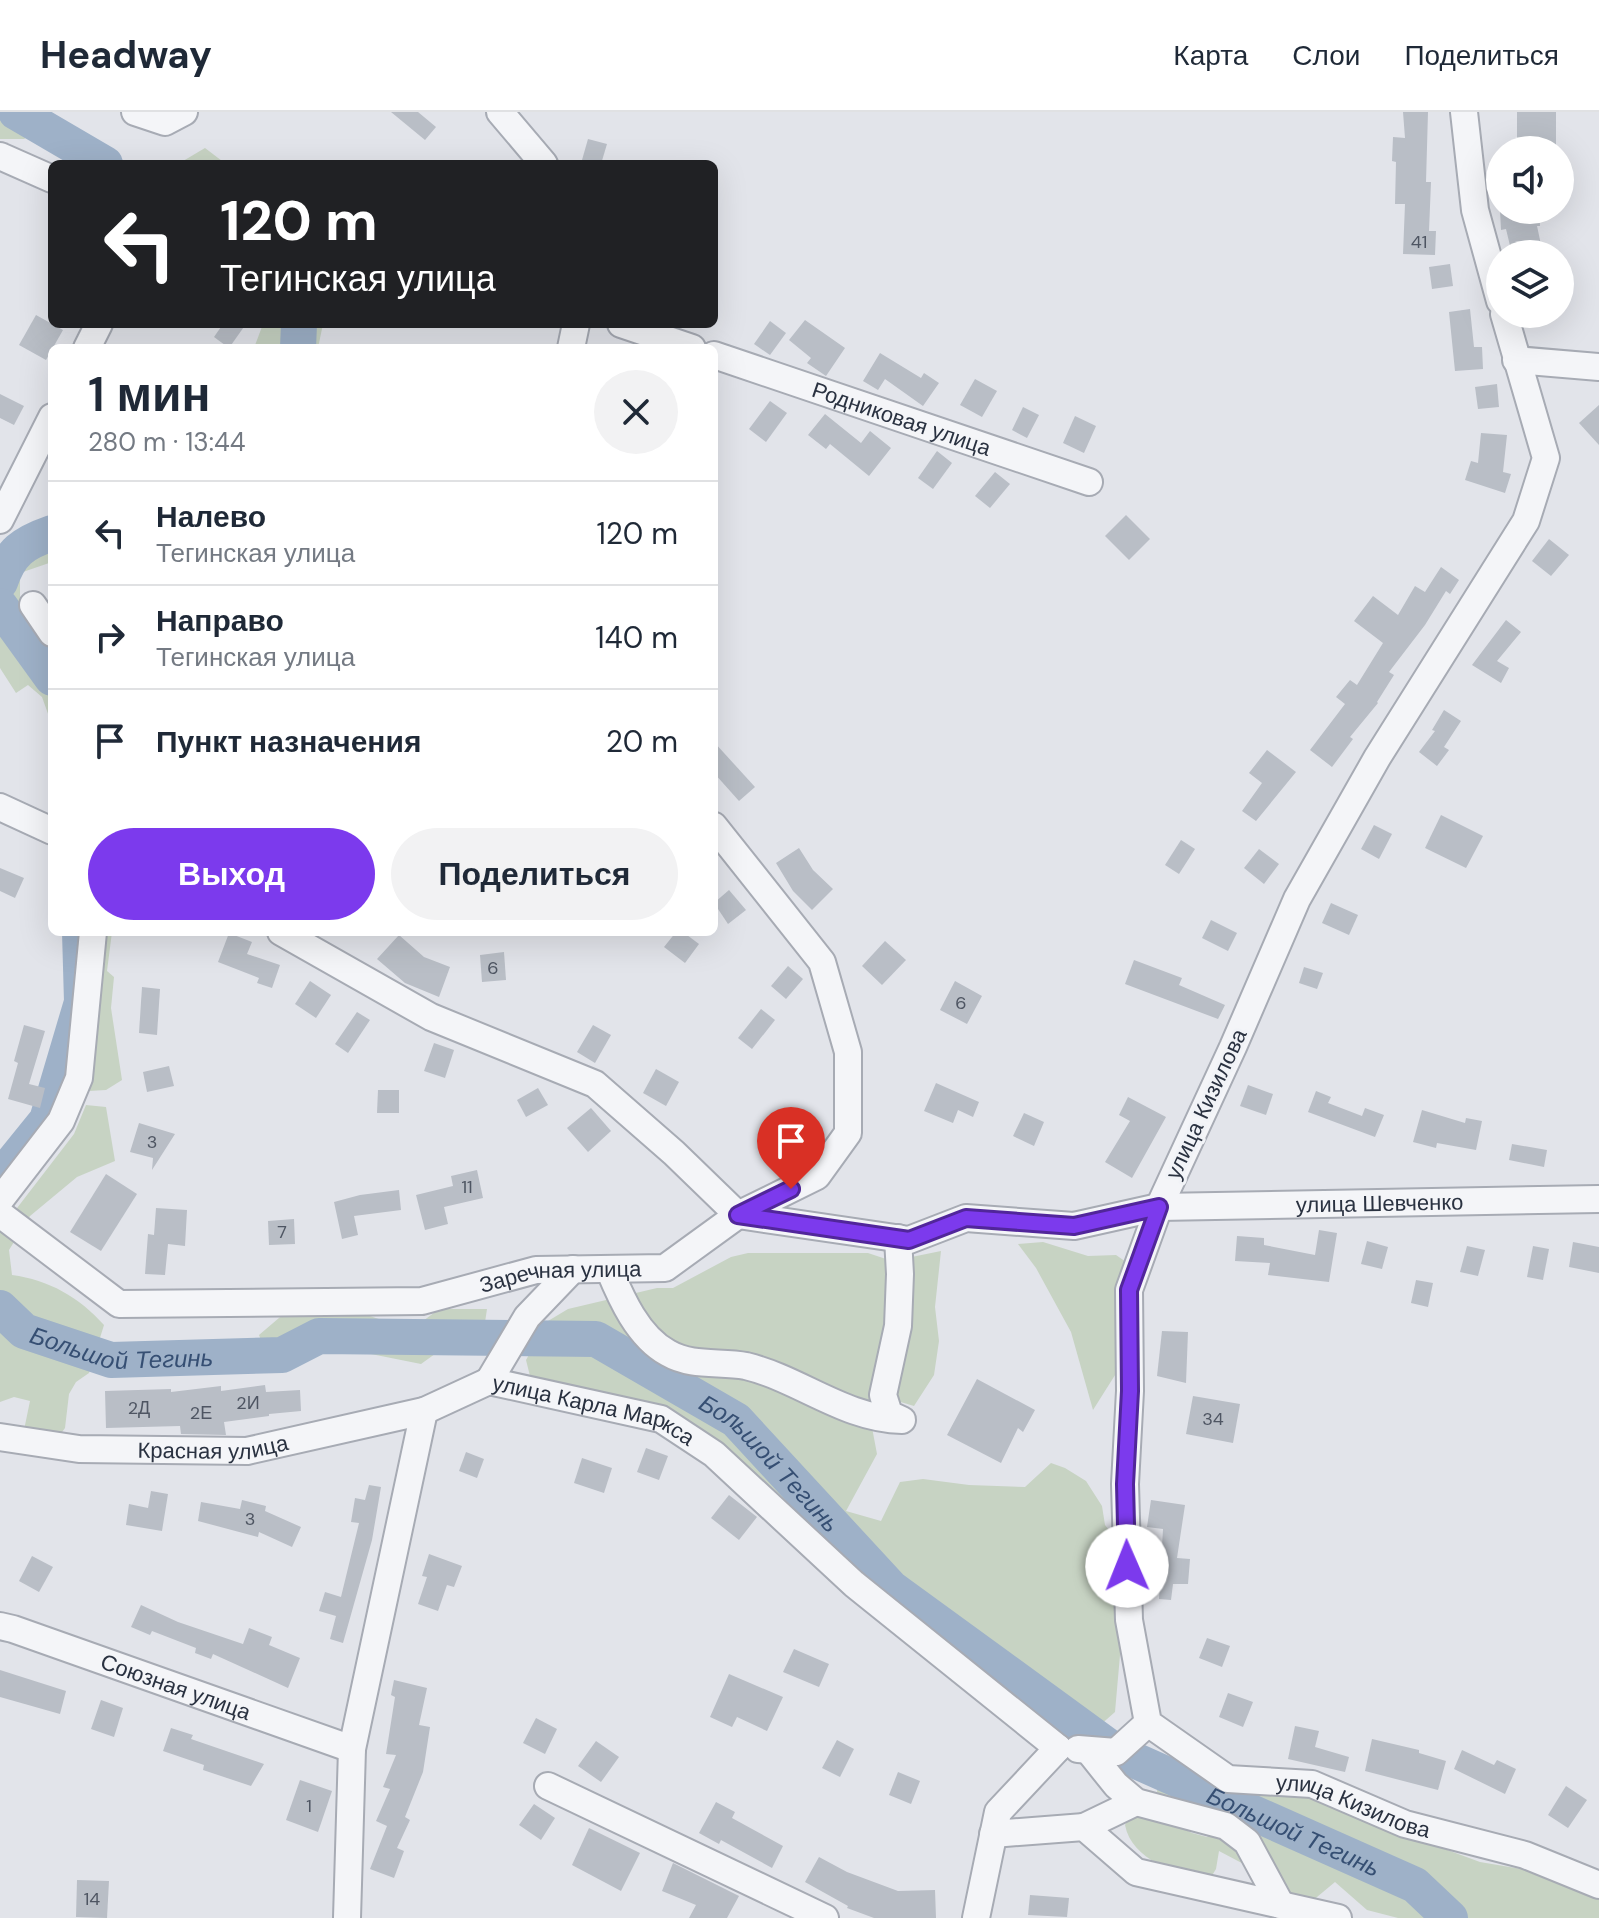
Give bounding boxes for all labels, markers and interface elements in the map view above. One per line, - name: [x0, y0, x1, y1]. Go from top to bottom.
- text: Headway: [40, 30, 212, 80]
- text: Карта: [1173, 37, 1248, 74]
- text: Слои: [1292, 37, 1360, 74]
- text: Поделиться: [1404, 37, 1559, 74]
- map controls: [1486, 136, 1574, 328]
- button: sound: [1486, 136, 1574, 224]
- text: 120 m: [220, 184, 378, 257]
- icon: left: [88, 192, 192, 296]
- house number: 41: [1411, 230, 1427, 254]
- button: layers: [1486, 240, 1574, 328]
- text: Тегинская улица: [220, 255, 496, 302]
- text: 1 мин: [88, 363, 210, 426]
- button: close: [594, 370, 678, 454]
- street label: Родниковая улица: [808, 375, 995, 462]
- text: 280 m · 13:44: [88, 425, 245, 459]
- text: Налево: [156, 497, 266, 536]
- icon: left: [88, 511, 132, 555]
- text: 120 m: [596, 514, 678, 553]
- text: Тегинская улица: [156, 536, 355, 570]
- text: Направо: [156, 601, 284, 640]
- icon: right: [88, 615, 132, 659]
- text: 140 m: [595, 618, 678, 657]
- text: Тегинская улица: [156, 640, 355, 674]
- icon: arrive: [88, 719, 132, 763]
- text: Пункт назначения: [156, 722, 421, 761]
- text: 20 m: [606, 722, 678, 761]
- button: Выход: [88, 828, 375, 920]
- button: Поделиться: [391, 828, 678, 920]
- house number: 6: [487, 956, 499, 980]
- house number: 6: [955, 991, 967, 1015]
- street label: улица Кизилова: [1158, 1023, 1254, 1184]
- pin: [757, 1107, 825, 1189]
- icon: arrive: [769, 1119, 813, 1163]
- house number: 3: [147, 1130, 157, 1154]
- house number: 11: [461, 1175, 473, 1199]
- street label: улица Шевченко: [1296, 1187, 1464, 1219]
- house number: 7: [277, 1220, 287, 1244]
- street label: Заречная улица: [476, 1254, 642, 1299]
- water label: Большой Тегинь: [26, 1319, 214, 1376]
- street label: улица Карла Маркса: [490, 1368, 701, 1452]
- water label: Большой Тегинь: [694, 1387, 847, 1538]
- house number: 2И: [236, 1391, 260, 1415]
- house number: 2Д: [128, 1396, 150, 1420]
- house number: 2Е: [190, 1401, 212, 1425]
- house number: 34: [1202, 1407, 1224, 1431]
- street label: Красная улица: [137, 1428, 292, 1466]
- house number: 3: [245, 1507, 255, 1531]
- position arrow: [1085, 1524, 1169, 1608]
- street label: Союзная улица: [97, 1647, 256, 1727]
- street label: улица Кизилова: [1275, 1767, 1434, 1845]
- water label: Большой Тегинь: [1202, 1779, 1385, 1883]
- house number: 1: [306, 1794, 312, 1818]
- house number: 14: [84, 1887, 100, 1911]

